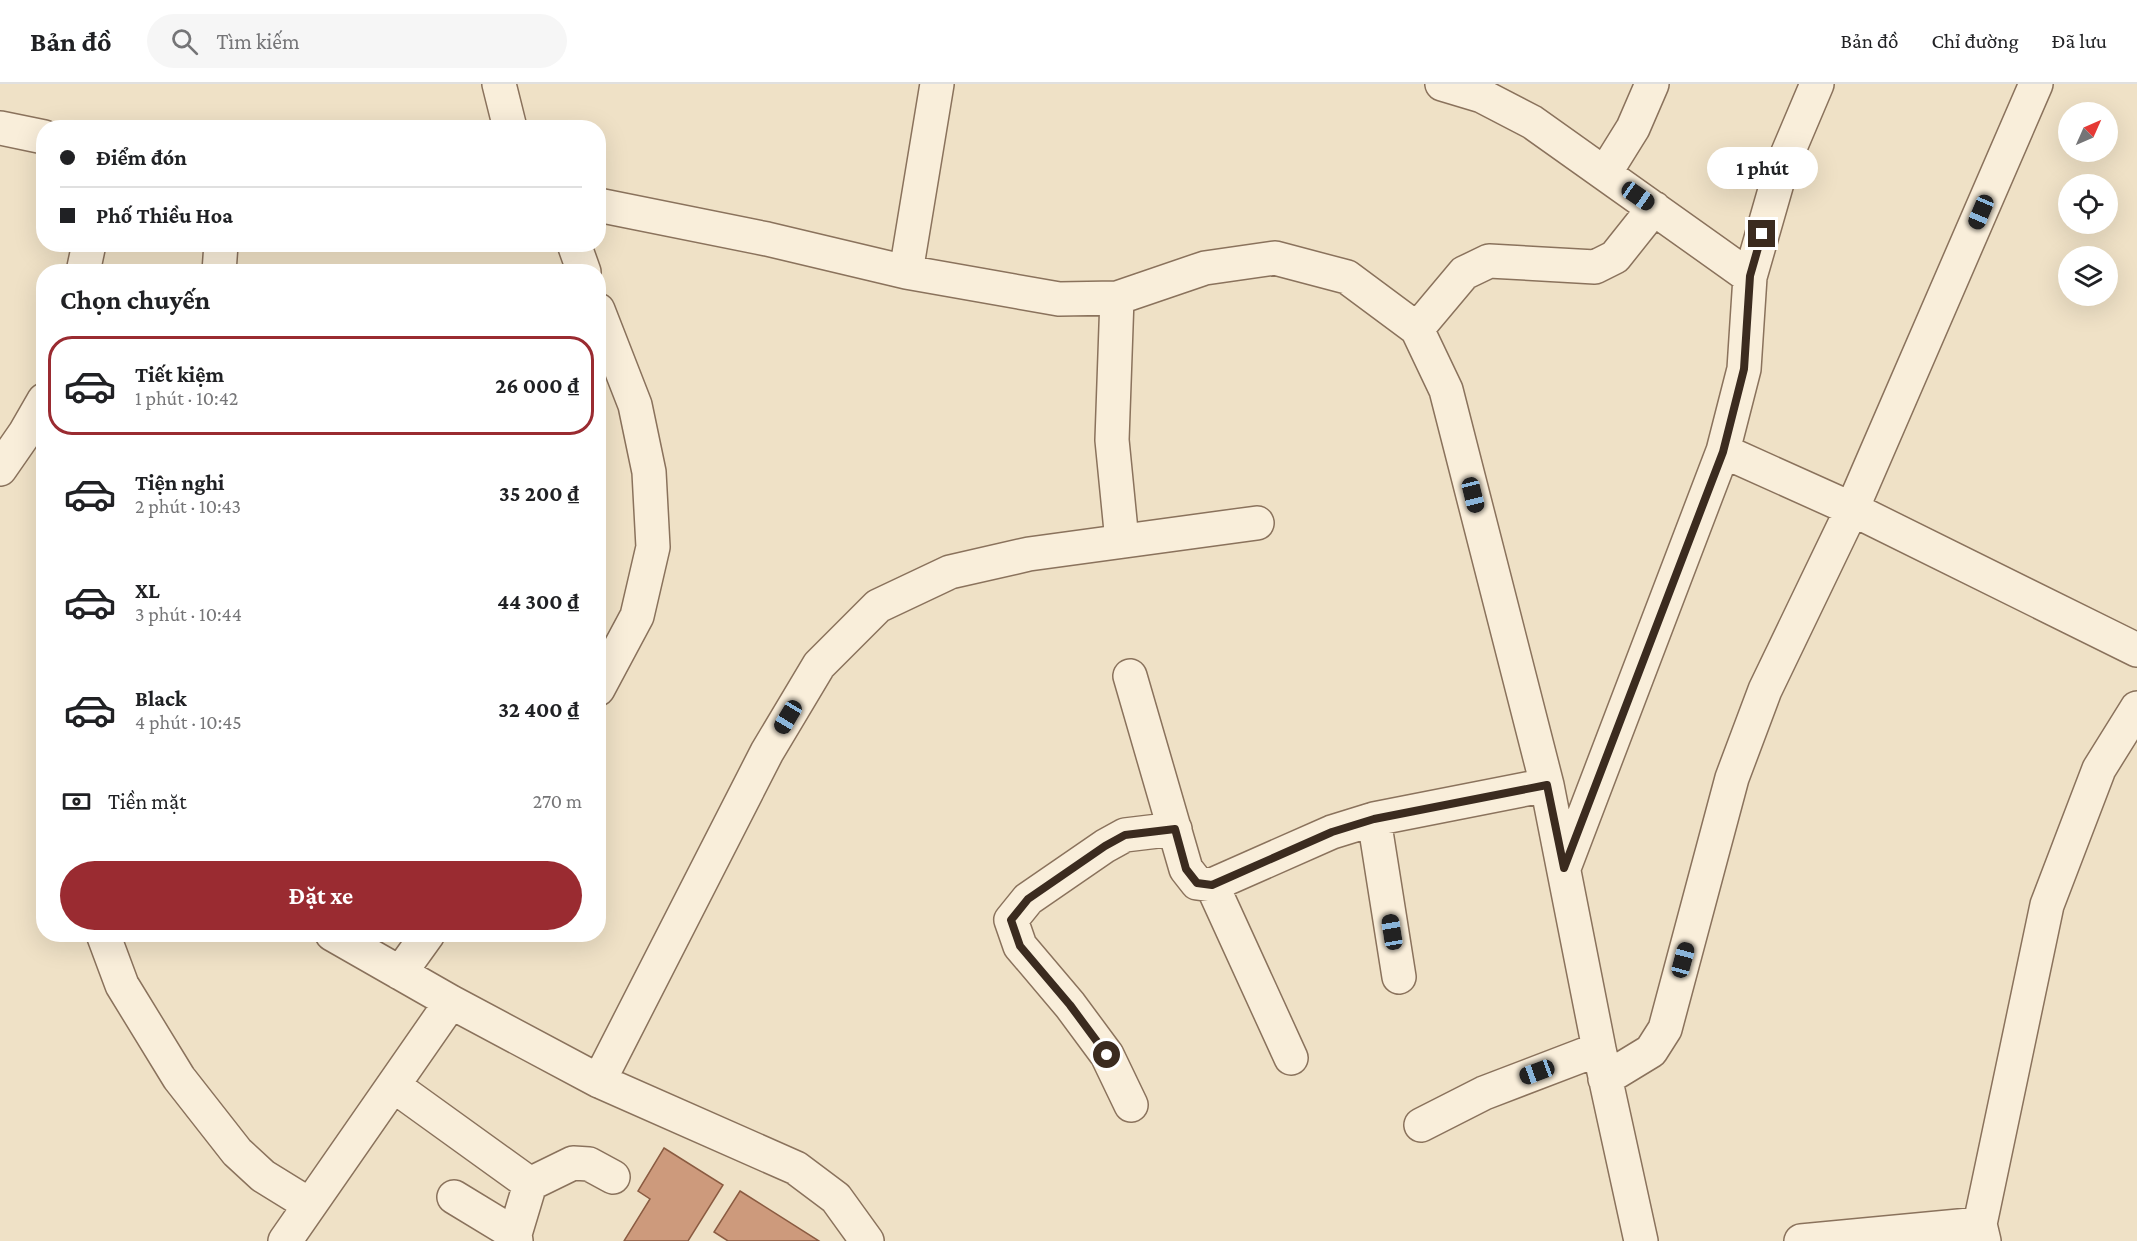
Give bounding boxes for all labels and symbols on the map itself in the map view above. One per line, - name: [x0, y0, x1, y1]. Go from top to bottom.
- north arrow: [2058, 102, 2118, 162]
- callout: 1 phút: [1706, 147, 1818, 189]
- car: [1618, 178, 1658, 214]
- car: [1966, 192, 1996, 232]
- route end: [1748, 220, 1775, 247]
- car: [1460, 475, 1486, 515]
- car: [771, 697, 805, 737]
- car: [1380, 913, 1404, 951]
- car: [1670, 940, 1696, 980]
- route start: [1093, 1041, 1120, 1068]
- car: [1517, 1057, 1557, 1087]

